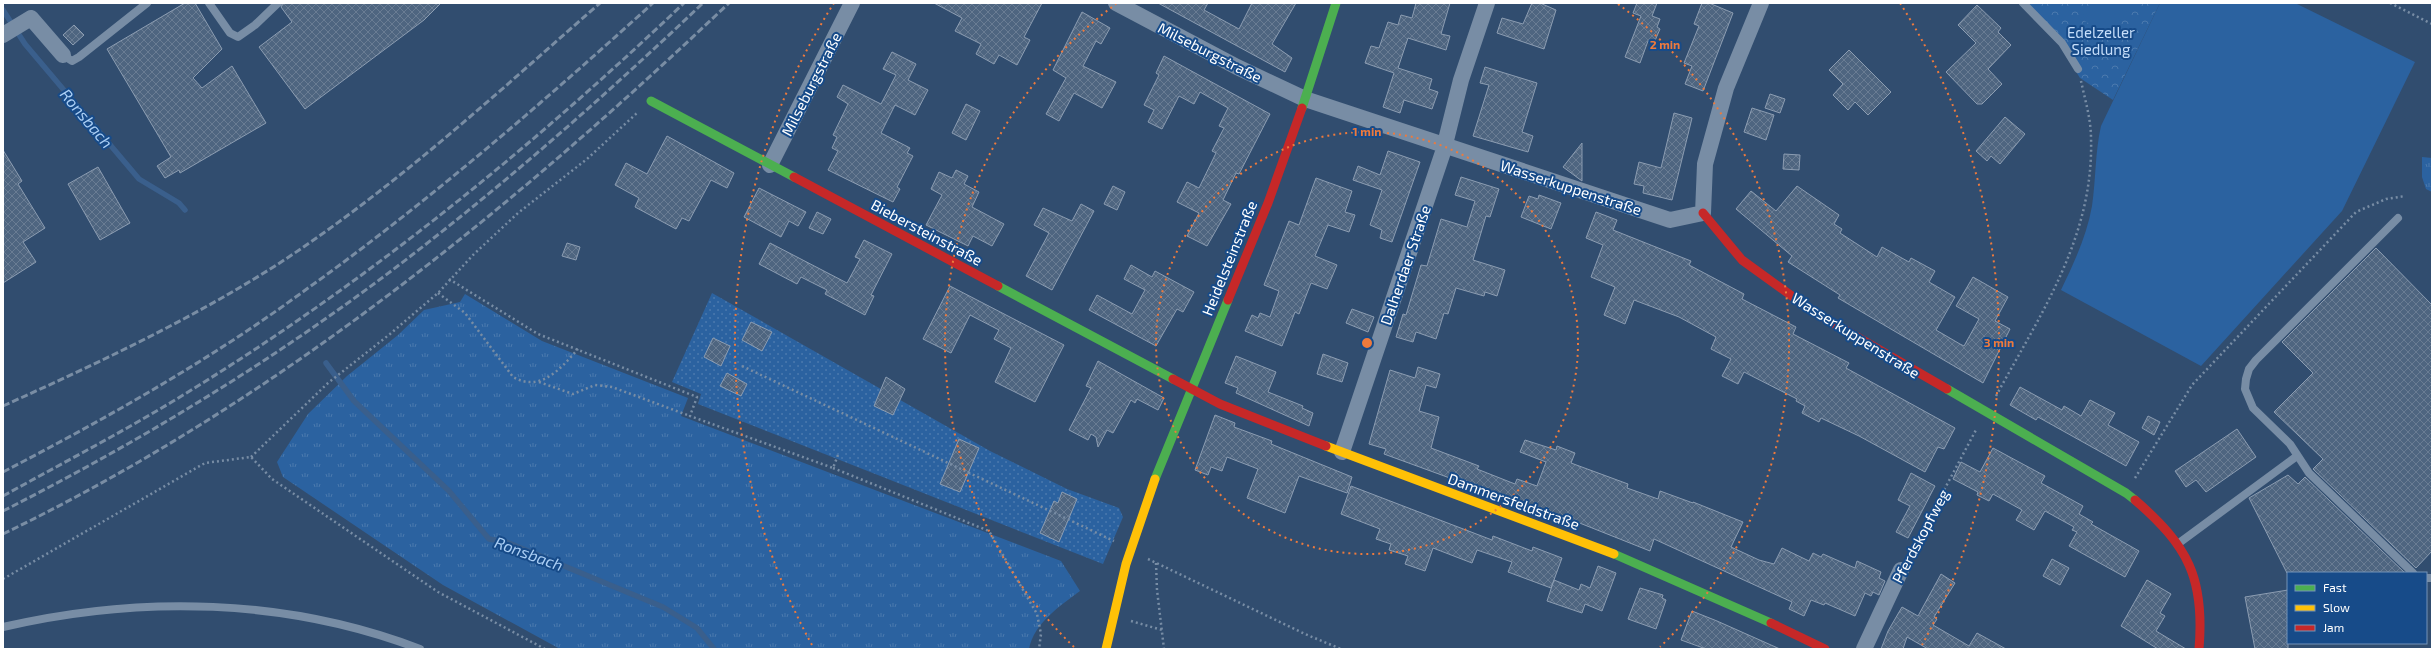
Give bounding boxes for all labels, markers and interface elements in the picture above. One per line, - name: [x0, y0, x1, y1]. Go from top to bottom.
- street label: Milseburgstraße: [1155, 18, 1265, 86]
- park label: Edelzeller Siedlung: [2067, 23, 2135, 58]
- street label: Milseburgstraße: [777, 29, 845, 139]
- text: 2 min: [1650, 37, 1680, 51]
- water label: Ronsbach: [57, 85, 117, 151]
- text: 1 min: [1353, 124, 1381, 138]
- street label: Wasserkuppenstraße: [1498, 156, 1644, 218]
- street label: Biebersteinstraße: [868, 195, 986, 269]
- street label: Heidelsteinstraße: [1198, 198, 1260, 318]
- street label: Dalherdaer Straße: [1376, 203, 1434, 327]
- street label: Wasserkuppenstraße: [1789, 288, 1923, 382]
- text: 3 min: [1984, 335, 2014, 349]
- centre of rings: [1360, 336, 1374, 350]
- street label: Dammersfeldstraße: [1446, 469, 1582, 533]
- street label: Pferdskopfweg: [1888, 485, 1953, 586]
- water label: Ronsbach: [492, 532, 566, 574]
- legend: [2287, 572, 2427, 644]
- text: Fast: [2323, 580, 2347, 594]
- text: Slow: [2323, 600, 2350, 614]
- text: Jam: [2323, 620, 2344, 634]

